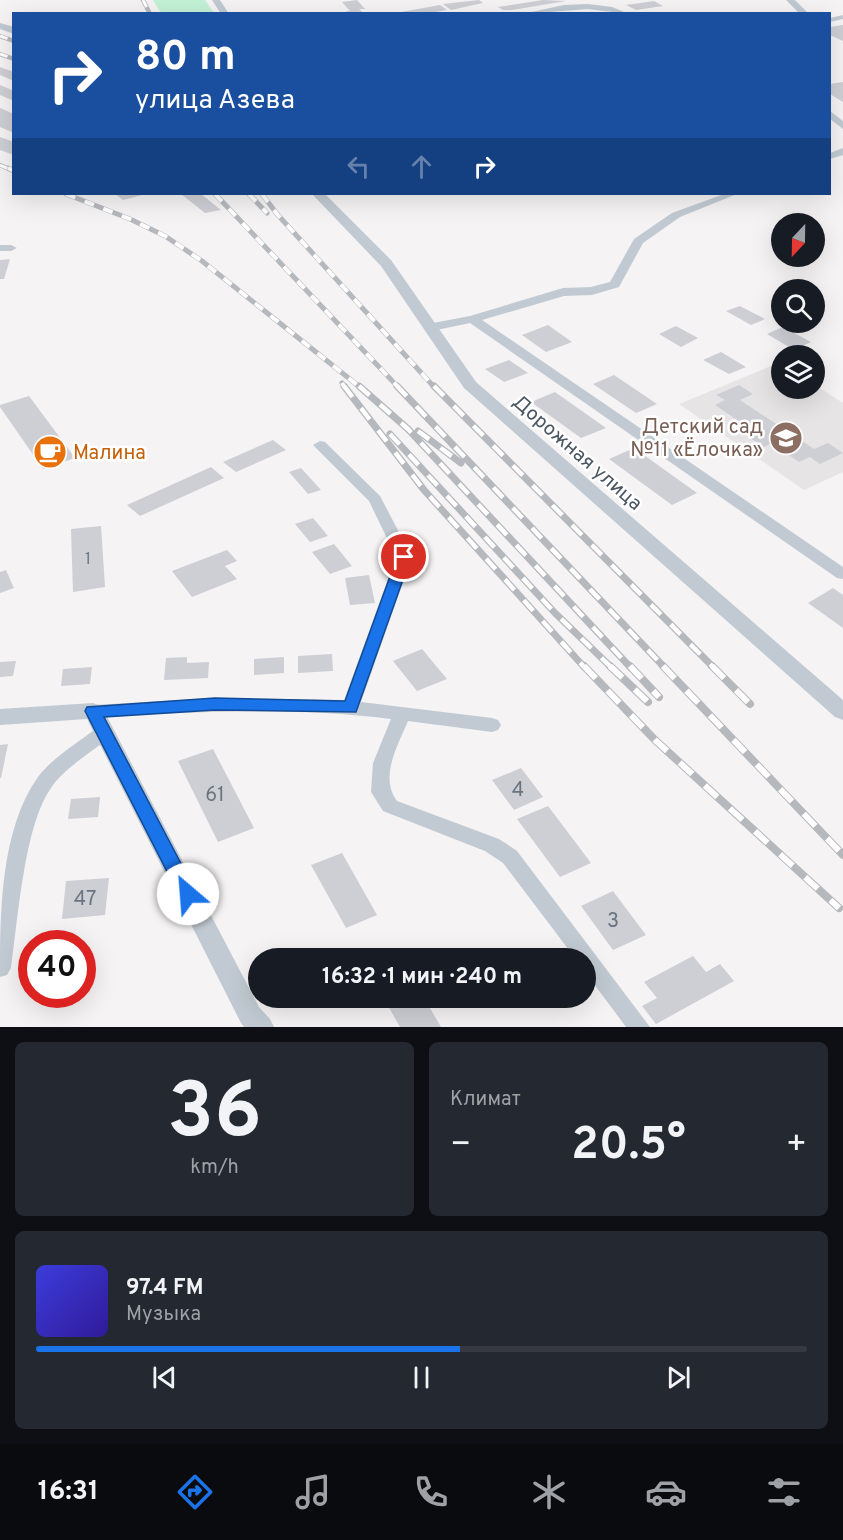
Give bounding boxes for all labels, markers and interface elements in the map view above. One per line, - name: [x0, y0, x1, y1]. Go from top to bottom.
- text: 80 m: [135, 32, 236, 85]
- icon: right: [36, 36, 114, 114]
- text: улица Азева: [135, 84, 295, 118]
- icon: left: [342, 150, 375, 183]
- icon: ahead: [405, 150, 438, 183]
- icon: right: [468, 150, 501, 183]
- north arrow: [771, 213, 825, 267]
- map controls: [771, 213, 825, 399]
- button: search: [771, 279, 825, 333]
- button: layers: [771, 345, 825, 399]
- street label: Дорожная улица: [506, 390, 647, 517]
- place label: Детский сад №11 «Ёлочка»: [630, 415, 763, 464]
- school or university icon: Детский сад №11 «Ёлочка»: [768, 420, 804, 456]
- cafe icon: Малина: [32, 434, 68, 470]
- place label: Малина: [73, 441, 146, 467]
- pin: [378, 531, 429, 582]
- icon: arrive: [387, 540, 420, 573]
- house number: 1: [85, 550, 91, 570]
- house number: 4: [512, 778, 524, 804]
- house number: 61: [205, 783, 225, 809]
- position arrow: [156, 862, 220, 926]
- house number: 47: [74, 887, 96, 913]
- house number: 3: [607, 909, 619, 935]
- speed limit sign: 40: [18, 930, 96, 1008]
- text: 16:32 · 1 мин · 240 m: [322, 964, 522, 991]
- text: 36: [167, 1066, 262, 1165]
- text: Климат: [450, 1087, 521, 1113]
- text: 20.5°: [571, 1118, 686, 1175]
- text: −: [450, 1125, 471, 1167]
- text: +: [786, 1125, 807, 1167]
- text: km/h: [190, 1155, 239, 1181]
- text: 97.4 FM: [126, 1275, 204, 1302]
- text: Музыка: [126, 1302, 201, 1328]
- icon: previous: [148, 1361, 181, 1394]
- icon: pause: [405, 1361, 438, 1394]
- icon: next: [662, 1361, 695, 1394]
- icon: directions: [174, 1471, 216, 1513]
- icon: music: [292, 1471, 334, 1513]
- icon: phone: [410, 1471, 452, 1513]
- icon: climate: [528, 1471, 570, 1513]
- icon: car: [645, 1471, 687, 1513]
- icon: filters: [763, 1471, 805, 1513]
- text: 16:31: [38, 1475, 99, 1509]

